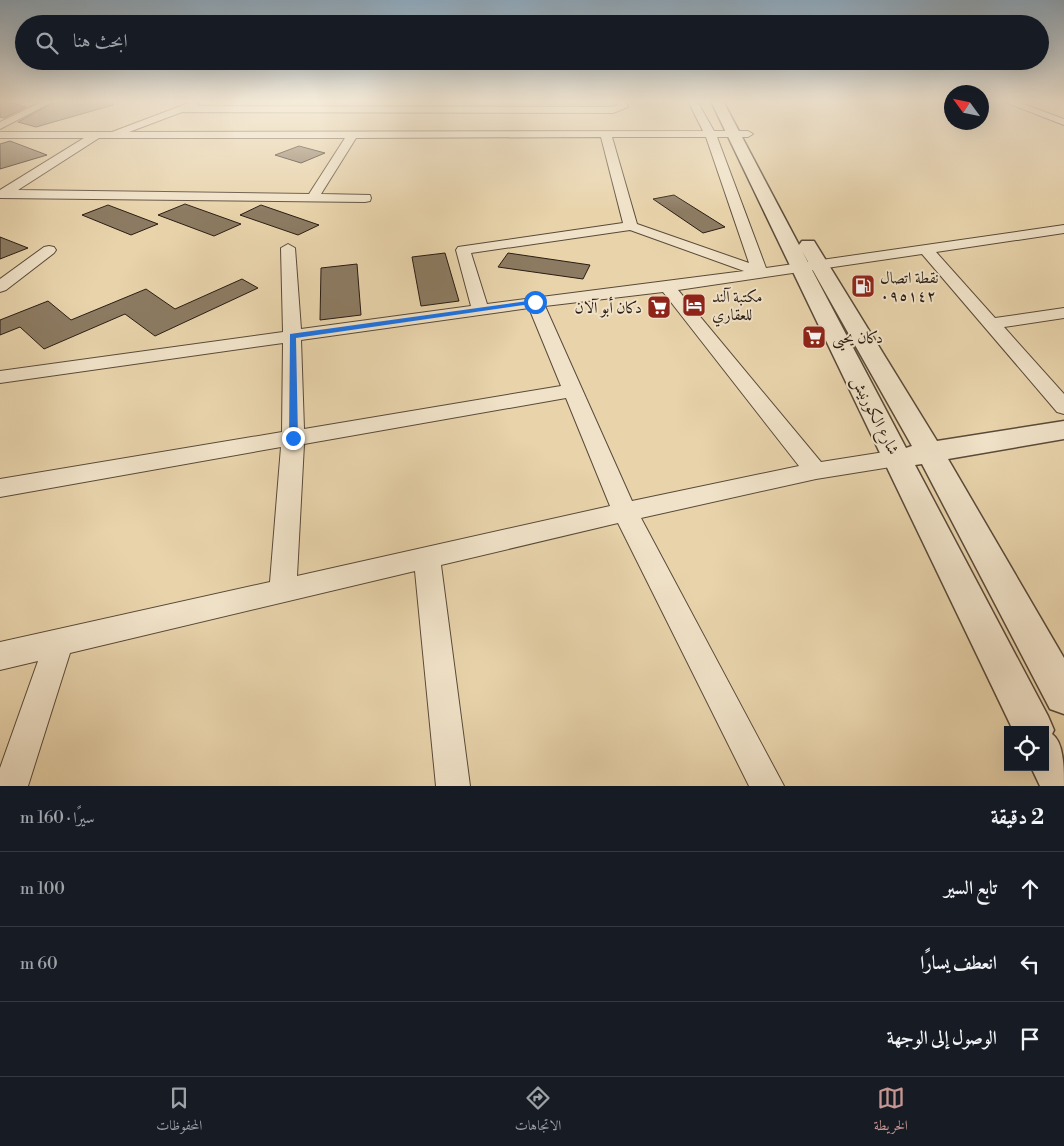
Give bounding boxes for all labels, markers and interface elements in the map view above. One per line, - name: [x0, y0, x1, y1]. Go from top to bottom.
- search box: [15, 15, 1049, 70]
- icon: search: [33, 29, 61, 57]
- text: ابحث هنا: [73, 29, 128, 53]
- north arrow: [944, 85, 989, 130]
- place label: نقطة اتصال ٠٩٥١٤٢: [880, 268, 939, 306]
- fuel station icon: نقطة اتصال ٠٩٥١٤٢: [850, 273, 876, 299]
- place label: مكتبة آلند للعقاري: [712, 287, 763, 327]
- route start: [524, 291, 547, 314]
- hotel icon: مكتبة آلند للعقاري: [681, 292, 707, 318]
- supermarket icon: دكان أبو آلان: [646, 294, 672, 320]
- place label: دكان أبو آلان: [575, 296, 642, 318]
- supermarket icon: دكان يحيى: [801, 324, 827, 350]
- place label: دكان يحيى: [832, 328, 883, 351]
- street label: شارع الكورنيش: [844, 373, 903, 459]
- route end: [282, 427, 305, 450]
- map controls: [1004, 726, 1049, 771]
- button: locate: [1004, 726, 1049, 771]
- text: 2 دقيقة: [991, 805, 1044, 831]
- text: سيرًا · 160 m: [20, 808, 95, 828]
- icon: ahead: [1016, 875, 1044, 903]
- text: تابع السير: [944, 876, 997, 900]
- text: 100 m: [20, 879, 65, 899]
- icon: left: [1016, 950, 1044, 978]
- text: انعطف يسارًا: [920, 951, 997, 975]
- text: 60 m: [20, 954, 58, 974]
- icon: arrive: [1016, 1025, 1044, 1053]
- text: الوصول إلى الوجهة: [887, 1026, 997, 1050]
- tab: المحفوظات: [156, 1084, 202, 1139]
- tab: الاتجاهات: [515, 1084, 561, 1139]
- tab: الخريطة: [874, 1084, 908, 1139]

